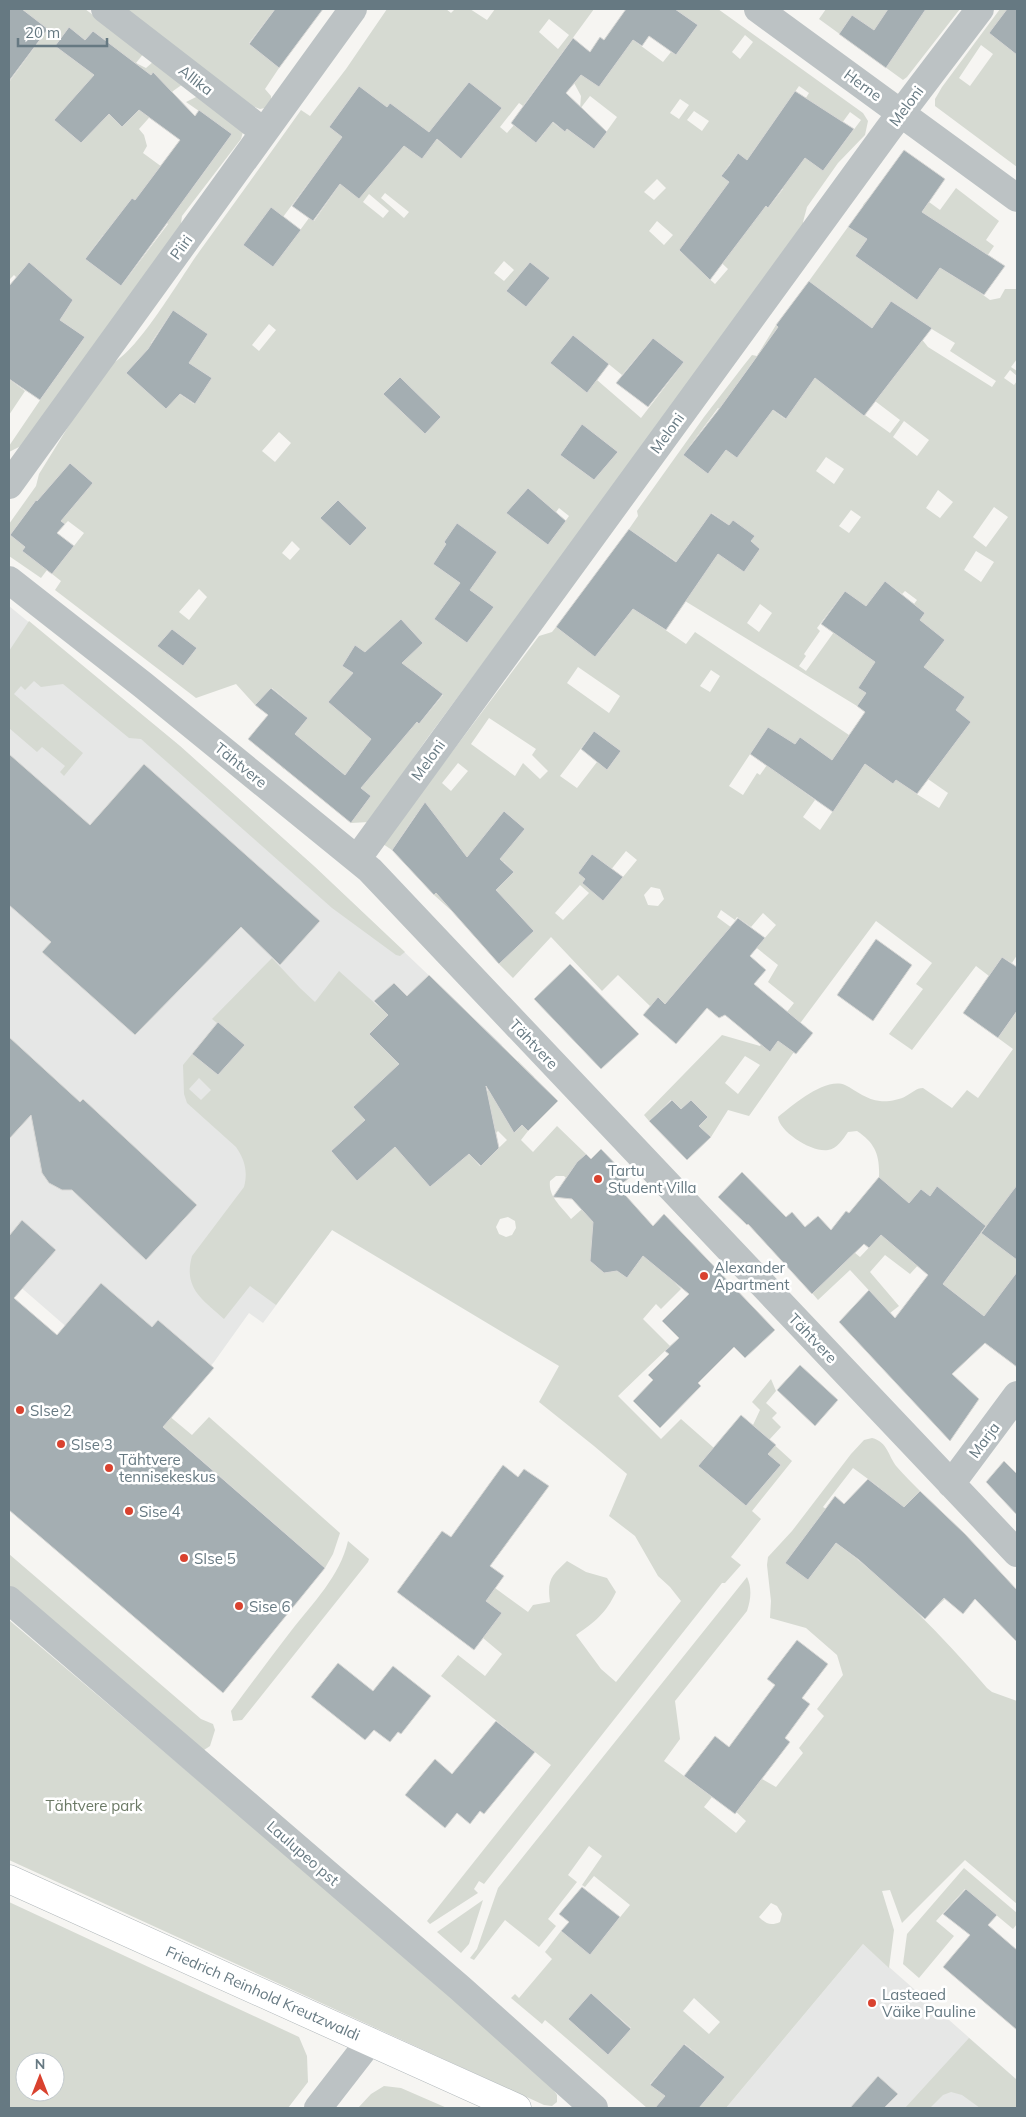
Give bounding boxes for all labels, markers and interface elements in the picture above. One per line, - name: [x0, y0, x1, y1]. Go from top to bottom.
- scale bar: [18, 15, 106, 47]
- text: 20 m: [25, 23, 60, 42]
- street label: Allika: [175, 61, 217, 99]
- street label: Herne: [840, 65, 886, 105]
- street label: Meloni: [885, 82, 927, 130]
- street label: Piiri: [166, 231, 196, 263]
- street label: Meloni: [646, 409, 688, 457]
- street label: Meloni: [407, 736, 449, 784]
- street label: Tähtvere: [211, 738, 271, 792]
- street label: Tähtvere: [506, 1015, 562, 1073]
- place label: Tartu Student Villa: [608, 1161, 697, 1197]
- marker: Tartu Student Villa: [592, 1173, 604, 1185]
- place label: Alexander Apartment: [714, 1258, 790, 1294]
- marker: Alexander Apartment: [698, 1270, 710, 1282]
- street label: Tähtvere: [785, 1309, 841, 1367]
- place label: SIse 2: [30, 1401, 72, 1420]
- marker: SIse 2: [14, 1404, 26, 1416]
- street label: Marja: [965, 1418, 1003, 1462]
- place label: SIse 3: [71, 1435, 113, 1454]
- marker: SIse 3: [55, 1438, 67, 1450]
- place label: Tähtvere tennisekeskus: [119, 1450, 216, 1486]
- marker: Tähtvere tennisekeskus: [103, 1462, 115, 1474]
- place label: Sise 4: [139, 1502, 180, 1521]
- marker: Sise 4: [123, 1505, 135, 1517]
- place label: SIse 5: [194, 1549, 236, 1568]
- marker: SIse 5: [178, 1552, 190, 1564]
- place label: Sise 6: [249, 1597, 290, 1616]
- marker: Sise 6: [233, 1600, 245, 1612]
- park label: Tähtvere park: [46, 1796, 143, 1815]
- street label: Laulupeo pst: [263, 1817, 343, 1889]
- street label: Friedrich Reinhold Kreutzwaldi: [163, 1941, 363, 2045]
- place label: Lasteaed Väike Pauline: [882, 1985, 976, 2021]
- marker: Lasteaed Väike Pauline: [866, 1997, 878, 2009]
- north arrow: [15, 2052, 65, 2102]
- text: N: [35, 2055, 45, 2073]

